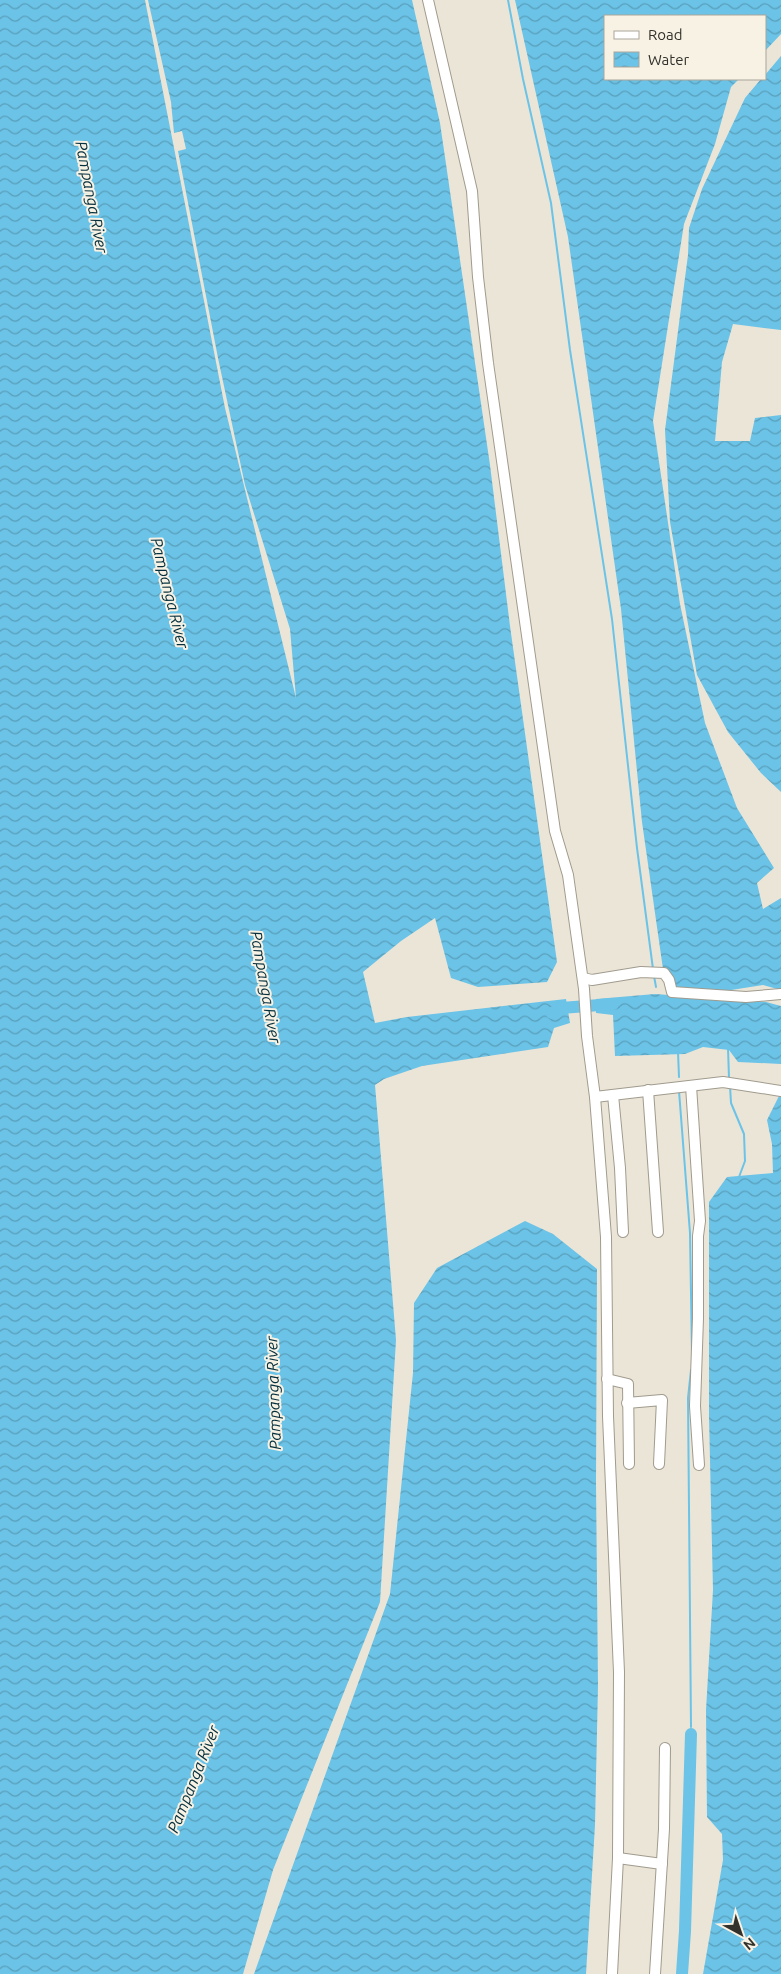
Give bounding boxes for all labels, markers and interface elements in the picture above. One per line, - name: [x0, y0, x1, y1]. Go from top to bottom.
- legend: [604, 15, 766, 80]
- text: Road: [648, 26, 683, 43]
- text: Water: [648, 51, 689, 68]
- water label: Pampanga River: [72, 139, 112, 256]
- water label: Pampanga River: [147, 536, 193, 651]
- water label: Pampanga River: [247, 929, 285, 1046]
- water label: Pampanga River: [262, 1335, 284, 1450]
- water label: Pampanga River: [163, 1722, 223, 1835]
- north arrow: [716, 1909, 766, 1959]
- text: N: [740, 1934, 759, 1953]

